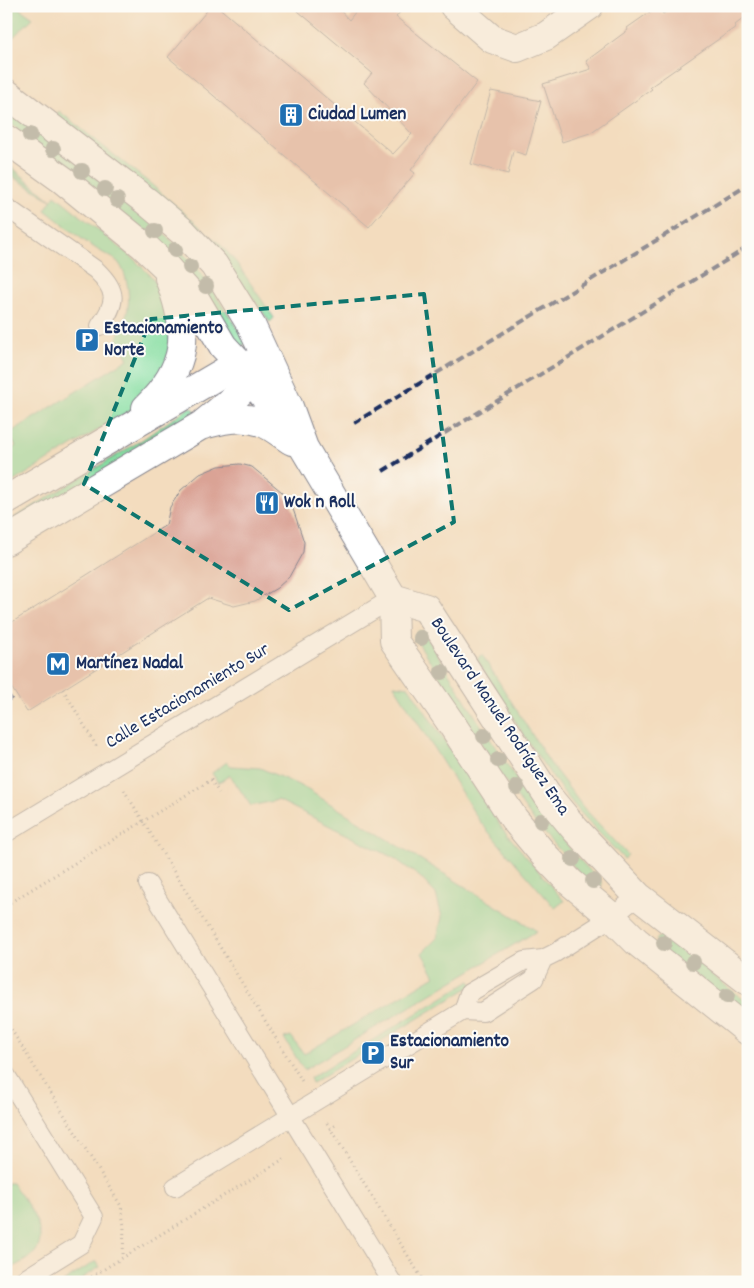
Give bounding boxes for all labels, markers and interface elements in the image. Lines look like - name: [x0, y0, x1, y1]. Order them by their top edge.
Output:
- building icon: Ciudad Lumen: [278, 102, 304, 128]
- place label: Ciudad Lumen: [308, 102, 407, 129]
- place label: Estacionamiento Norte: [104, 316, 223, 365]
- parking icon: Estacionamiento Norte: [74, 327, 100, 353]
- restaurant icon: Wok n Roll: [254, 490, 280, 516]
- place label: Wok n Roll: [284, 490, 356, 517]
- street label: Boulevard Manuel Rodríguez Ema: [422, 612, 576, 822]
- street label: Calle Estacionamiento Sur: [101, 637, 275, 757]
- metro station icon: Martínez Nadal: [45, 651, 71, 677]
- place label: Martínez Nadal: [76, 651, 183, 678]
- place label: Estacionamiento Sur: [390, 1029, 509, 1078]
- parking icon: Estacionamiento Sur: [360, 1040, 386, 1066]

